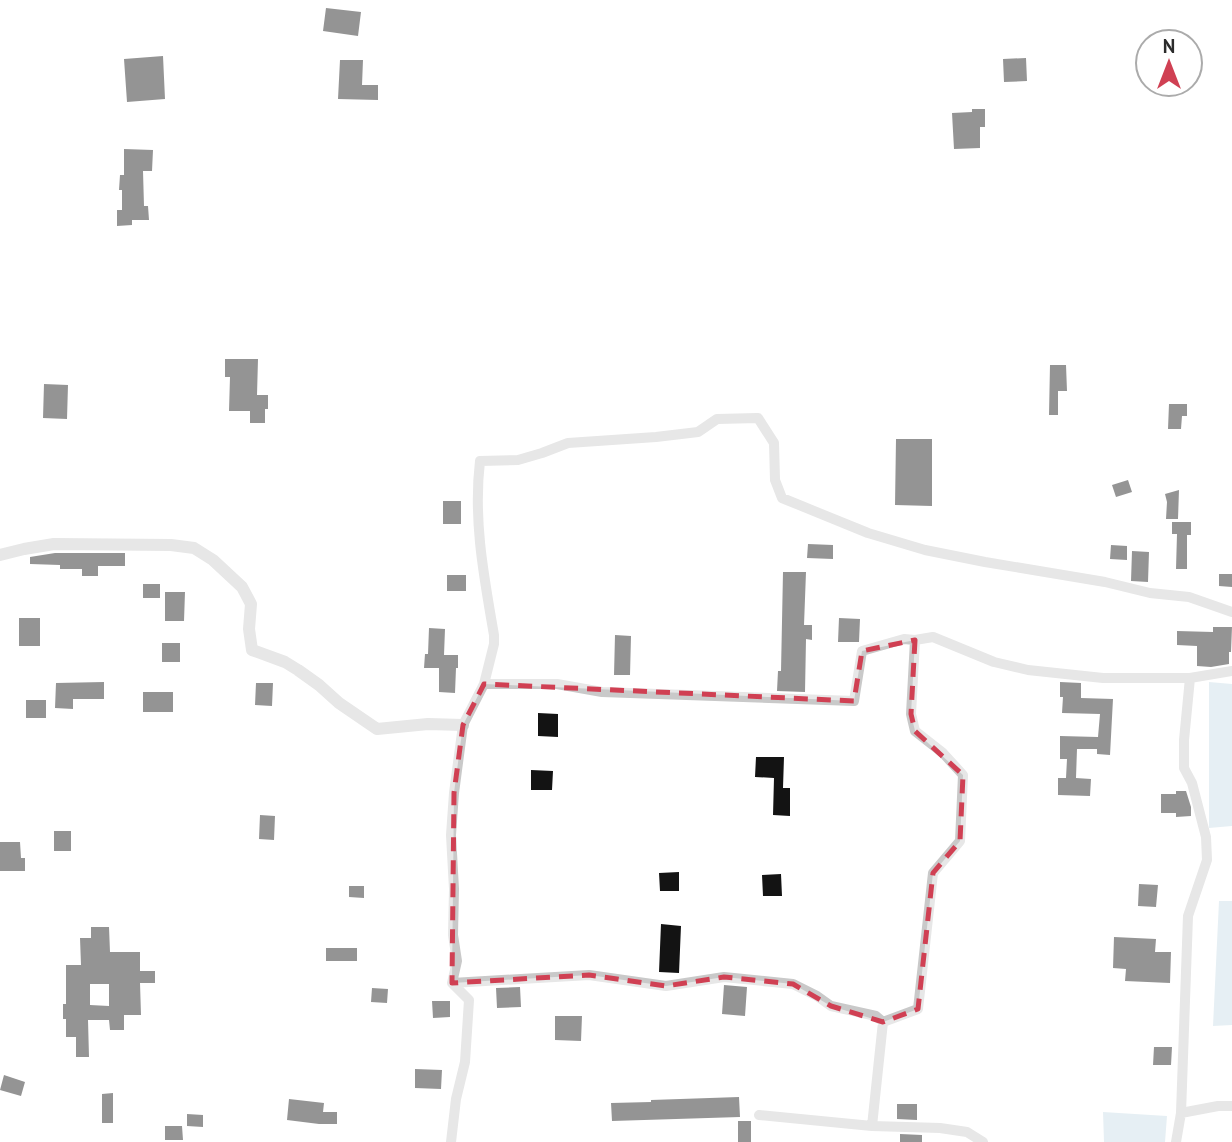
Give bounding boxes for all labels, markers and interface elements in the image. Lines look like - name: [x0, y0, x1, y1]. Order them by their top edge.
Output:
- north arrow: [1134, 28, 1204, 98]
- text: N: [1163, 34, 1175, 58]

